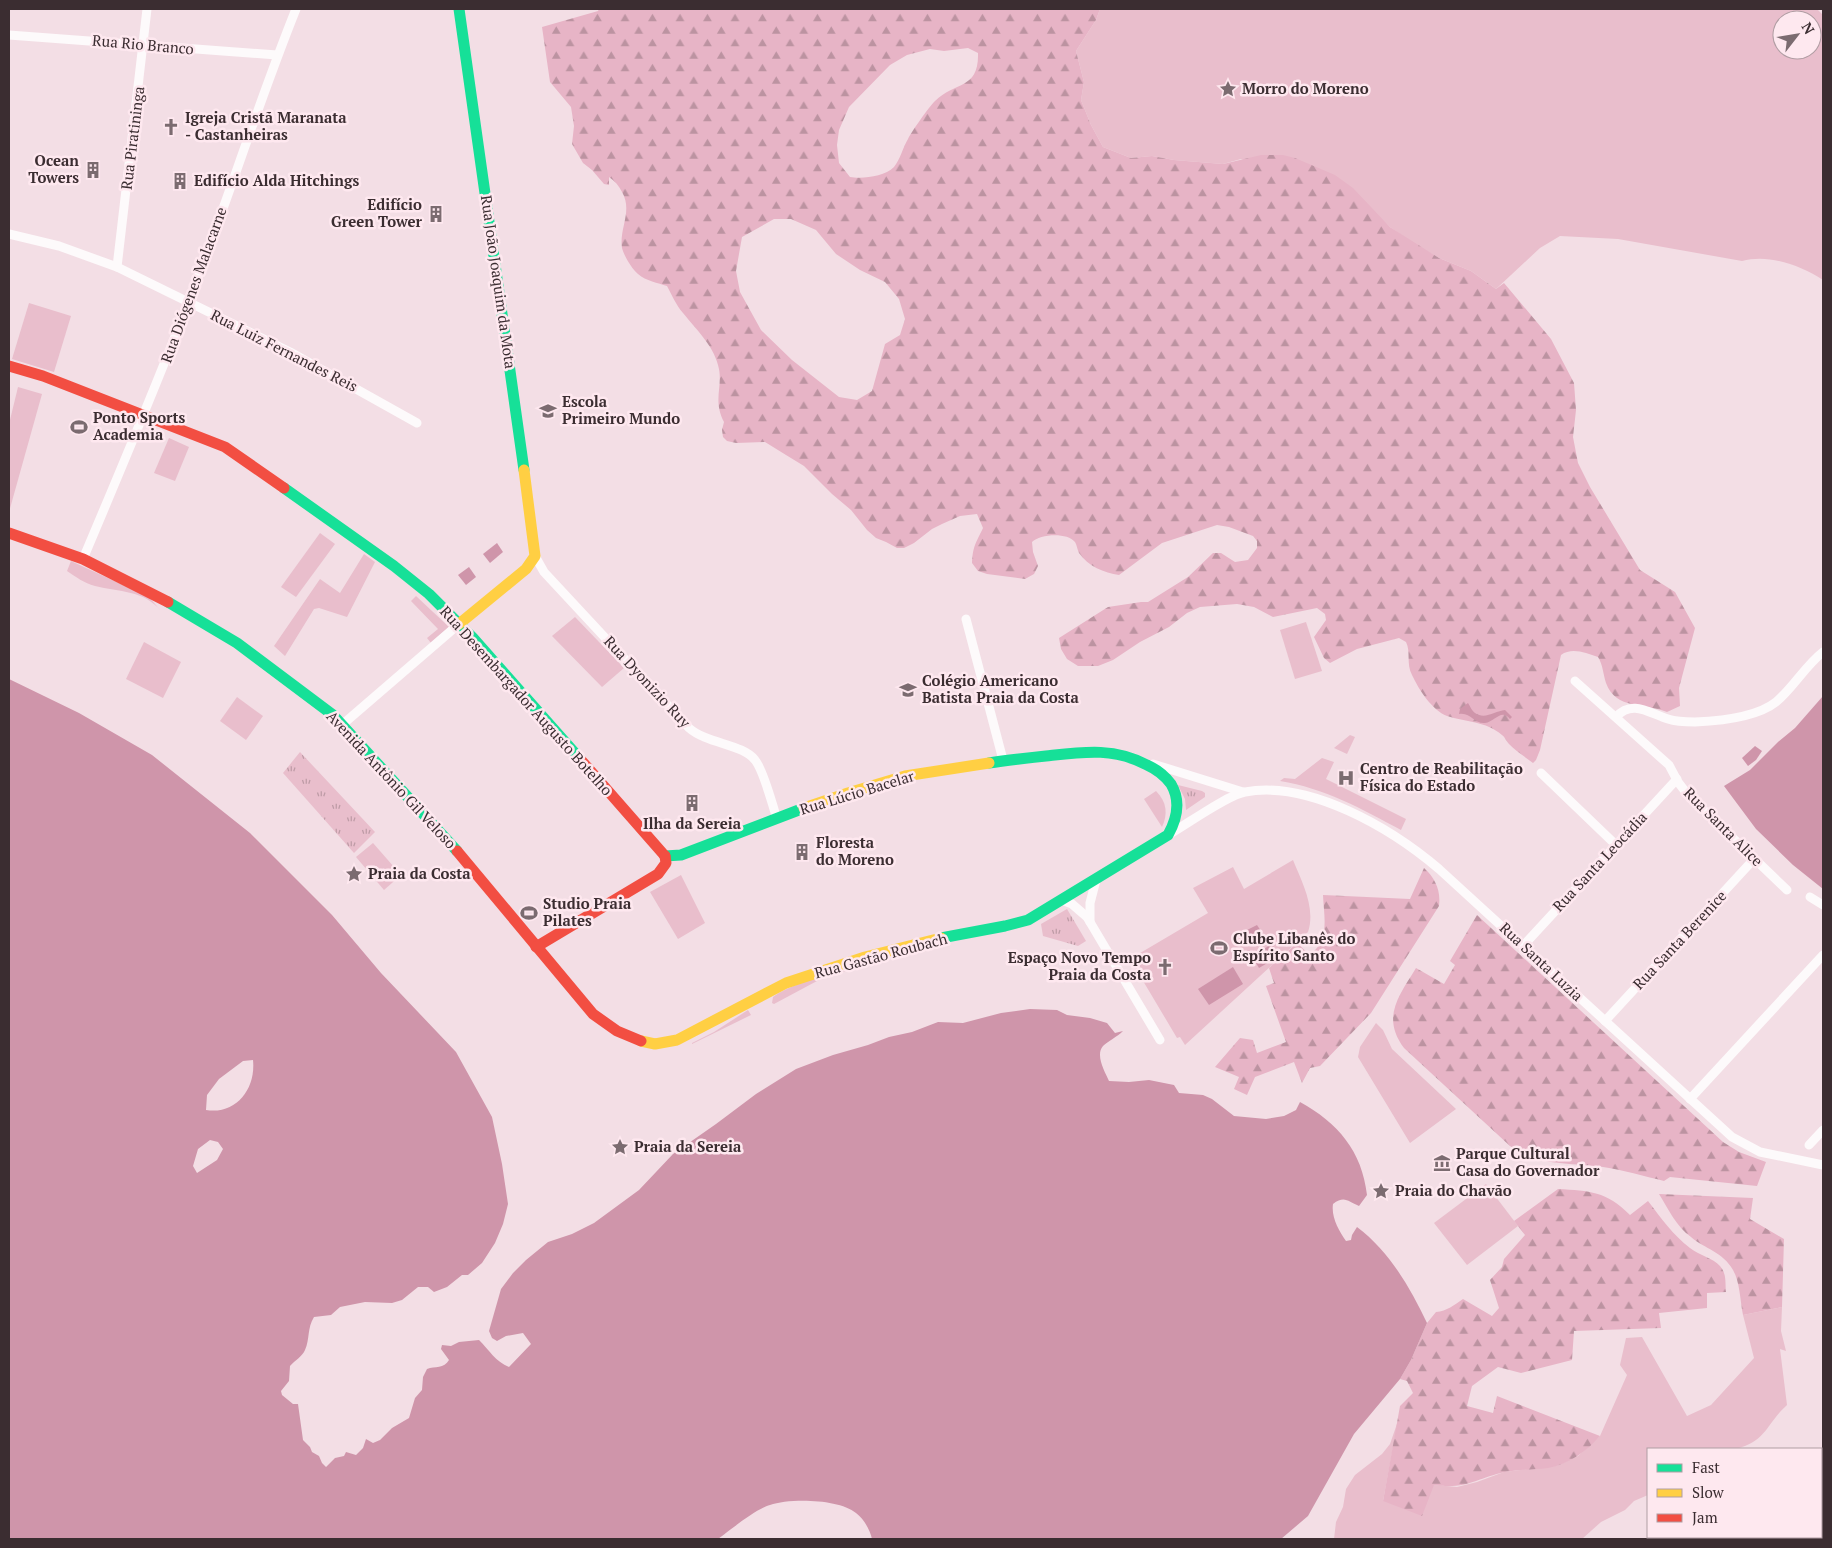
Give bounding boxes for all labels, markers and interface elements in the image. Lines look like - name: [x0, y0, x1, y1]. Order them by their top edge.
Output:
- north arrow: [1772, 10, 1822, 60]
- text: N: [1798, 19, 1820, 38]
- street label: Rua Rio Branco: [91, 30, 195, 58]
- place label: Morro do Moreno: [1242, 78, 1369, 98]
- place icon: Morro do Moreno: [1218, 79, 1238, 99]
- street label: Rua Piratininga: [116, 85, 148, 191]
- place label: Igreja Cristã Maranata - Castanheiras: [185, 107, 347, 144]
- church icon: Igreja Cristã Maranata - Castanheiras: [161, 117, 181, 137]
- place label: Ocean Towers: [28, 150, 79, 187]
- building icon: Ocean Towers: [83, 160, 103, 180]
- place label: Edifício Alda Hitchings: [194, 170, 359, 190]
- building icon: Edifício Alda Hitchings: [170, 171, 190, 191]
- place label: Edifício Green Tower: [331, 194, 423, 231]
- street label: Rua João Joaquim da Mota: [477, 194, 521, 370]
- street label: Rua Diógenes Malacarne: [156, 204, 231, 365]
- building icon: Edifício Green Tower: [426, 204, 446, 224]
- street label: Rua Luiz Fernandes Reis: [208, 304, 361, 396]
- place label: Escola Primeiro Mundo: [562, 391, 680, 428]
- school or university icon: Escola Primeiro Mundo: [538, 401, 558, 421]
- place label: Ponto Sports Academia: [93, 407, 186, 444]
- sports icon: Ponto Sports Academia: [69, 417, 89, 437]
- street label: Rua Desembargador Augusto Botelho: [436, 601, 617, 799]
- street label: Rua Dyonizio Ruy: [600, 631, 696, 732]
- place label: Colégio Americano Batista Praia da Costa: [922, 670, 1079, 707]
- school or university icon: Colégio Americano Batista Praia da Costa: [898, 680, 918, 700]
- street label: Avenida Antônio Gil Veloso: [322, 706, 461, 853]
- place label: Centro de Reabilitação Física do Estado: [1360, 758, 1523, 795]
- street label: Rua Lúcio Bacelar: [797, 765, 917, 819]
- hospital icon: Centro de Reabilitação Física do Estado: [1336, 768, 1356, 788]
- street label: Rua Santa Alice: [1680, 782, 1768, 870]
- building icon: Ilha da Sereia: [682, 793, 702, 813]
- street label: Rua Santa Leocádia: [1548, 807, 1651, 916]
- place label: Ilha da Sereia: [643, 813, 742, 833]
- place label: Floresta do Moreno: [816, 832, 894, 869]
- building icon: Floresta do Moreno: [792, 842, 812, 862]
- place label: Praia da Costa: [368, 863, 471, 883]
- place icon: Praia da Costa: [344, 864, 364, 884]
- street label: Rua Santa Berenice: [1628, 886, 1730, 993]
- place label: Studio Praia Pilates: [543, 893, 632, 930]
- sports icon: Studio Praia Pilates: [519, 903, 539, 923]
- street label: Rua Santa Luzia: [1496, 917, 1588, 1005]
- street label: Rua Gastão Roubach: [812, 928, 949, 982]
- place label: Clube Libanês do Espírito Santo: [1233, 928, 1355, 965]
- sports icon: Clube Libanês do Espírito Santo: [1209, 938, 1229, 958]
- place label: Espaço Novo Tempo Praia da Costa: [1008, 947, 1152, 984]
- church icon: Espaço Novo Tempo Praia da Costa: [1155, 957, 1175, 977]
- place label: Praia da Sereia: [634, 1136, 742, 1156]
- place icon: Praia da Sereia: [610, 1137, 630, 1157]
- place label: Parque Cultural Casa do Governador: [1456, 1143, 1600, 1180]
- museum icon: Parque Cultural Casa do Governador: [1432, 1153, 1452, 1173]
- place label: Praia do Chavão: [1395, 1180, 1512, 1200]
- place icon: Praia do Chavão: [1371, 1181, 1391, 1201]
- legend: [1647, 1448, 1822, 1538]
- text: Fast: [1692, 1457, 1720, 1477]
- text: Slow: [1692, 1482, 1725, 1502]
- text: Jam: [1692, 1507, 1718, 1527]

